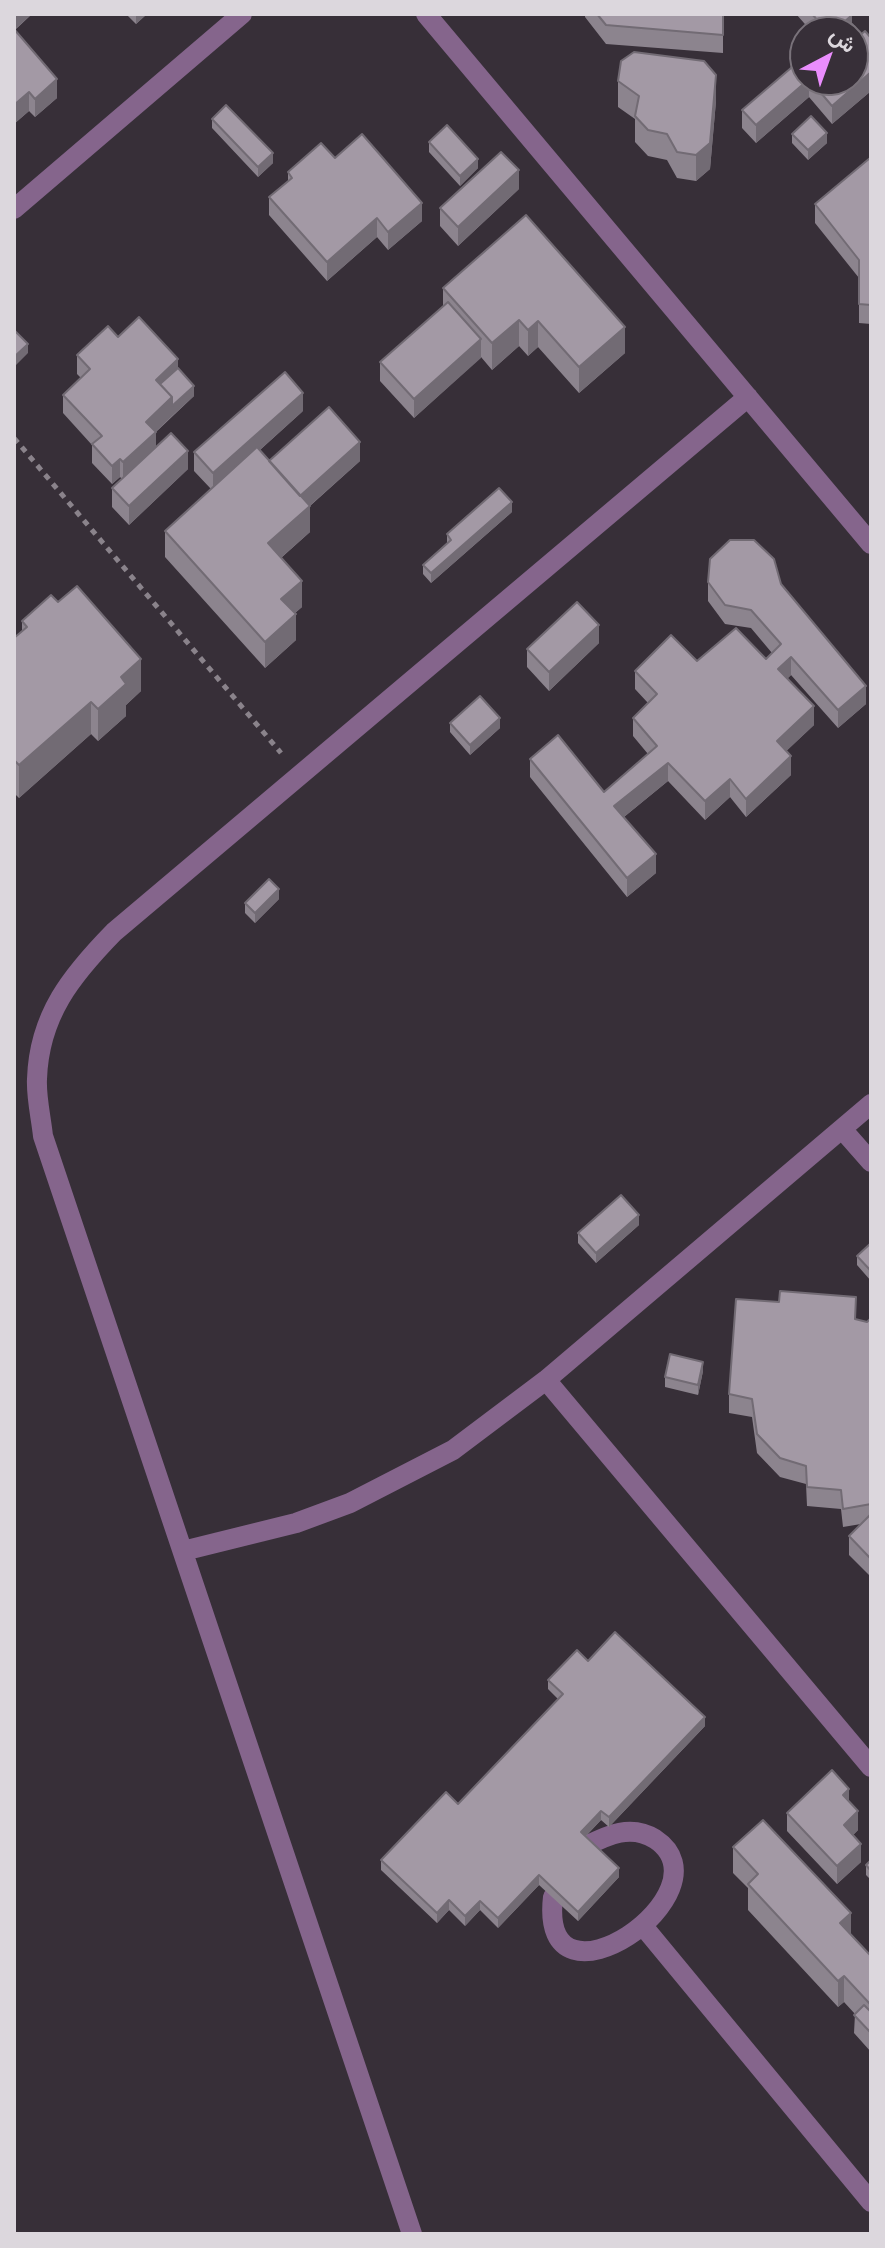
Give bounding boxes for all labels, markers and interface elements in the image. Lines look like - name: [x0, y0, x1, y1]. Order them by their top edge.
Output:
- north arrow: [789, 16, 869, 96]
- text: ش: [822, 18, 865, 61]

